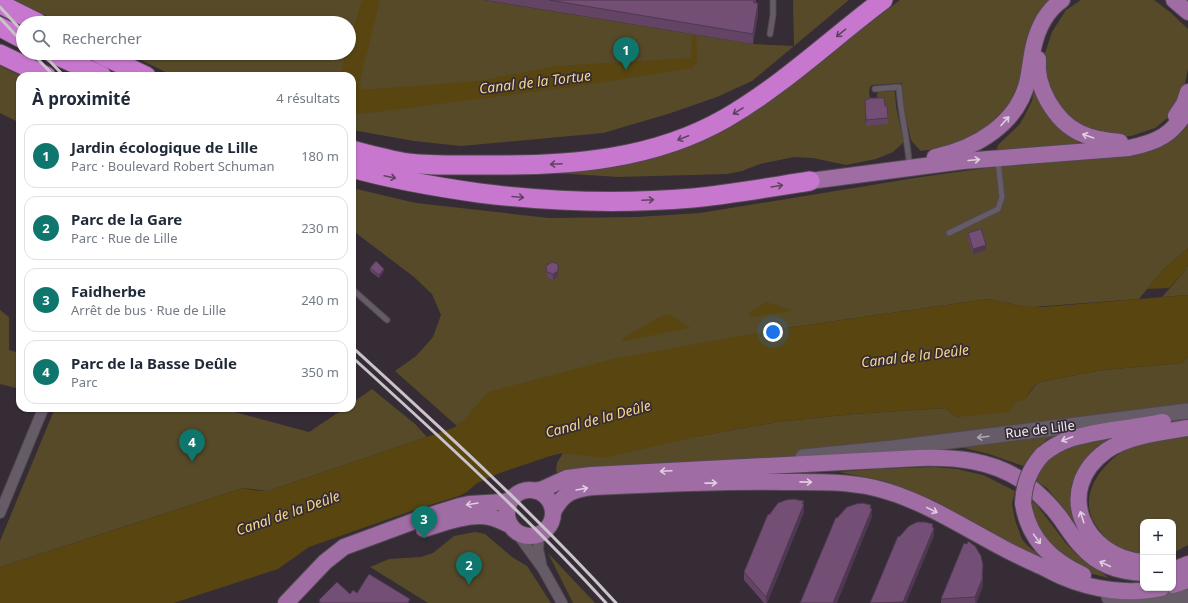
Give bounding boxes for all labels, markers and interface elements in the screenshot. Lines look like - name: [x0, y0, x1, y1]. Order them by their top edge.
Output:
- search box: [16, 16, 356, 60]
- icon: search: [30, 27, 52, 49]
- text: Rechercher: [62, 28, 142, 48]
- one-way arrow: [836, 28, 847, 37]
- pin: 1: [613, 37, 639, 70]
- water label: Canal de la Tortue: [478, 65, 592, 98]
- text: À proximité: [32, 87, 131, 110]
- text: 4 résultats: [276, 89, 340, 107]
- one-way arrow: [733, 107, 744, 115]
- one-way arrow: [1000, 117, 1009, 127]
- one-way arrow: [1082, 131, 1094, 139]
- one-way arrow: [677, 135, 689, 143]
- text: Jardin écologique de Lille: [71, 137, 258, 157]
- text: 1: [42, 147, 50, 165]
- text: 180 m: [301, 147, 339, 165]
- text: Parc · Boulevard Robert Schuman: [71, 157, 275, 175]
- one-way arrow: [967, 157, 980, 164]
- one-way arrow: [550, 160, 563, 167]
- one-way arrow: [383, 174, 396, 182]
- one-way arrow: [770, 182, 783, 190]
- one-way arrow: [511, 193, 524, 201]
- one-way arrow: [641, 197, 654, 204]
- text: Parc de la Gare: [71, 209, 182, 229]
- text: 2: [42, 219, 50, 237]
- text: 230 m: [301, 219, 339, 237]
- text: Parc · Rue de Lille: [71, 229, 178, 247]
- text: Faidherbe: [71, 281, 146, 301]
- text: 3: [42, 291, 50, 309]
- text: 240 m: [301, 291, 339, 309]
- text: Arrêt de bus · Rue de Lille: [71, 301, 226, 319]
- your location: [763, 322, 783, 342]
- water label: Canal de la Deûle: [860, 339, 970, 372]
- text: Parc de la Basse Deûle: [71, 353, 237, 373]
- text: 4: [42, 363, 50, 381]
- text: 350 m: [301, 363, 339, 381]
- text: Parc: [71, 373, 98, 391]
- water label: Canal de la Deûle: [543, 395, 653, 442]
- street label: Rue de Lille: [1004, 416, 1076, 442]
- pin: 4: [179, 429, 205, 462]
- one-way arrow: [977, 433, 990, 441]
- one-way arrow: [1061, 436, 1073, 444]
- one-way arrow: [660, 467, 673, 474]
- one-way arrow: [799, 478, 812, 486]
- one-way arrow: [704, 479, 717, 487]
- one-way arrow: [575, 484, 588, 492]
- water label: Canal de la Deûle: [233, 486, 342, 539]
- one-way arrow: [466, 500, 479, 508]
- pin: 3: [411, 506, 437, 539]
- one-way arrow: [926, 507, 938, 514]
- one-way arrow: [1078, 511, 1085, 524]
- map controls: [1140, 519, 1176, 591]
- button: +: [1140, 519, 1176, 555]
- one-way arrow: [1033, 534, 1041, 545]
- pin: 2: [456, 552, 482, 585]
- button: −: [1140, 555, 1176, 591]
- one-way arrow: [1100, 560, 1112, 567]

